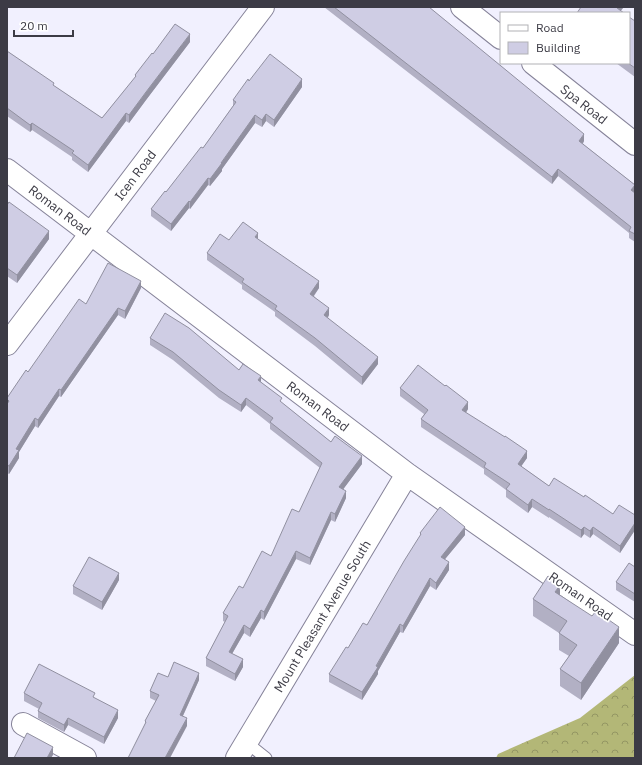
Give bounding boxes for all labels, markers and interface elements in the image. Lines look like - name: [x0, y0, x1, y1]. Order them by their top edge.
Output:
- scale bar: [14, 12, 73, 38]
- legend: [500, 12, 630, 64]
- text: 20 m: [20, 18, 48, 33]
- text: Road: [536, 20, 564, 35]
- text: Building: [536, 40, 581, 55]
- street label: Spa Road: [557, 81, 611, 128]
- street label: Icen Road: [111, 147, 160, 204]
- street label: Roman Road: [25, 181, 94, 239]
- street label: Roman Road: [283, 377, 352, 435]
- street label: Mount Pleasant Avenue South: [270, 537, 375, 695]
- street label: Roman Road: [546, 568, 616, 625]

